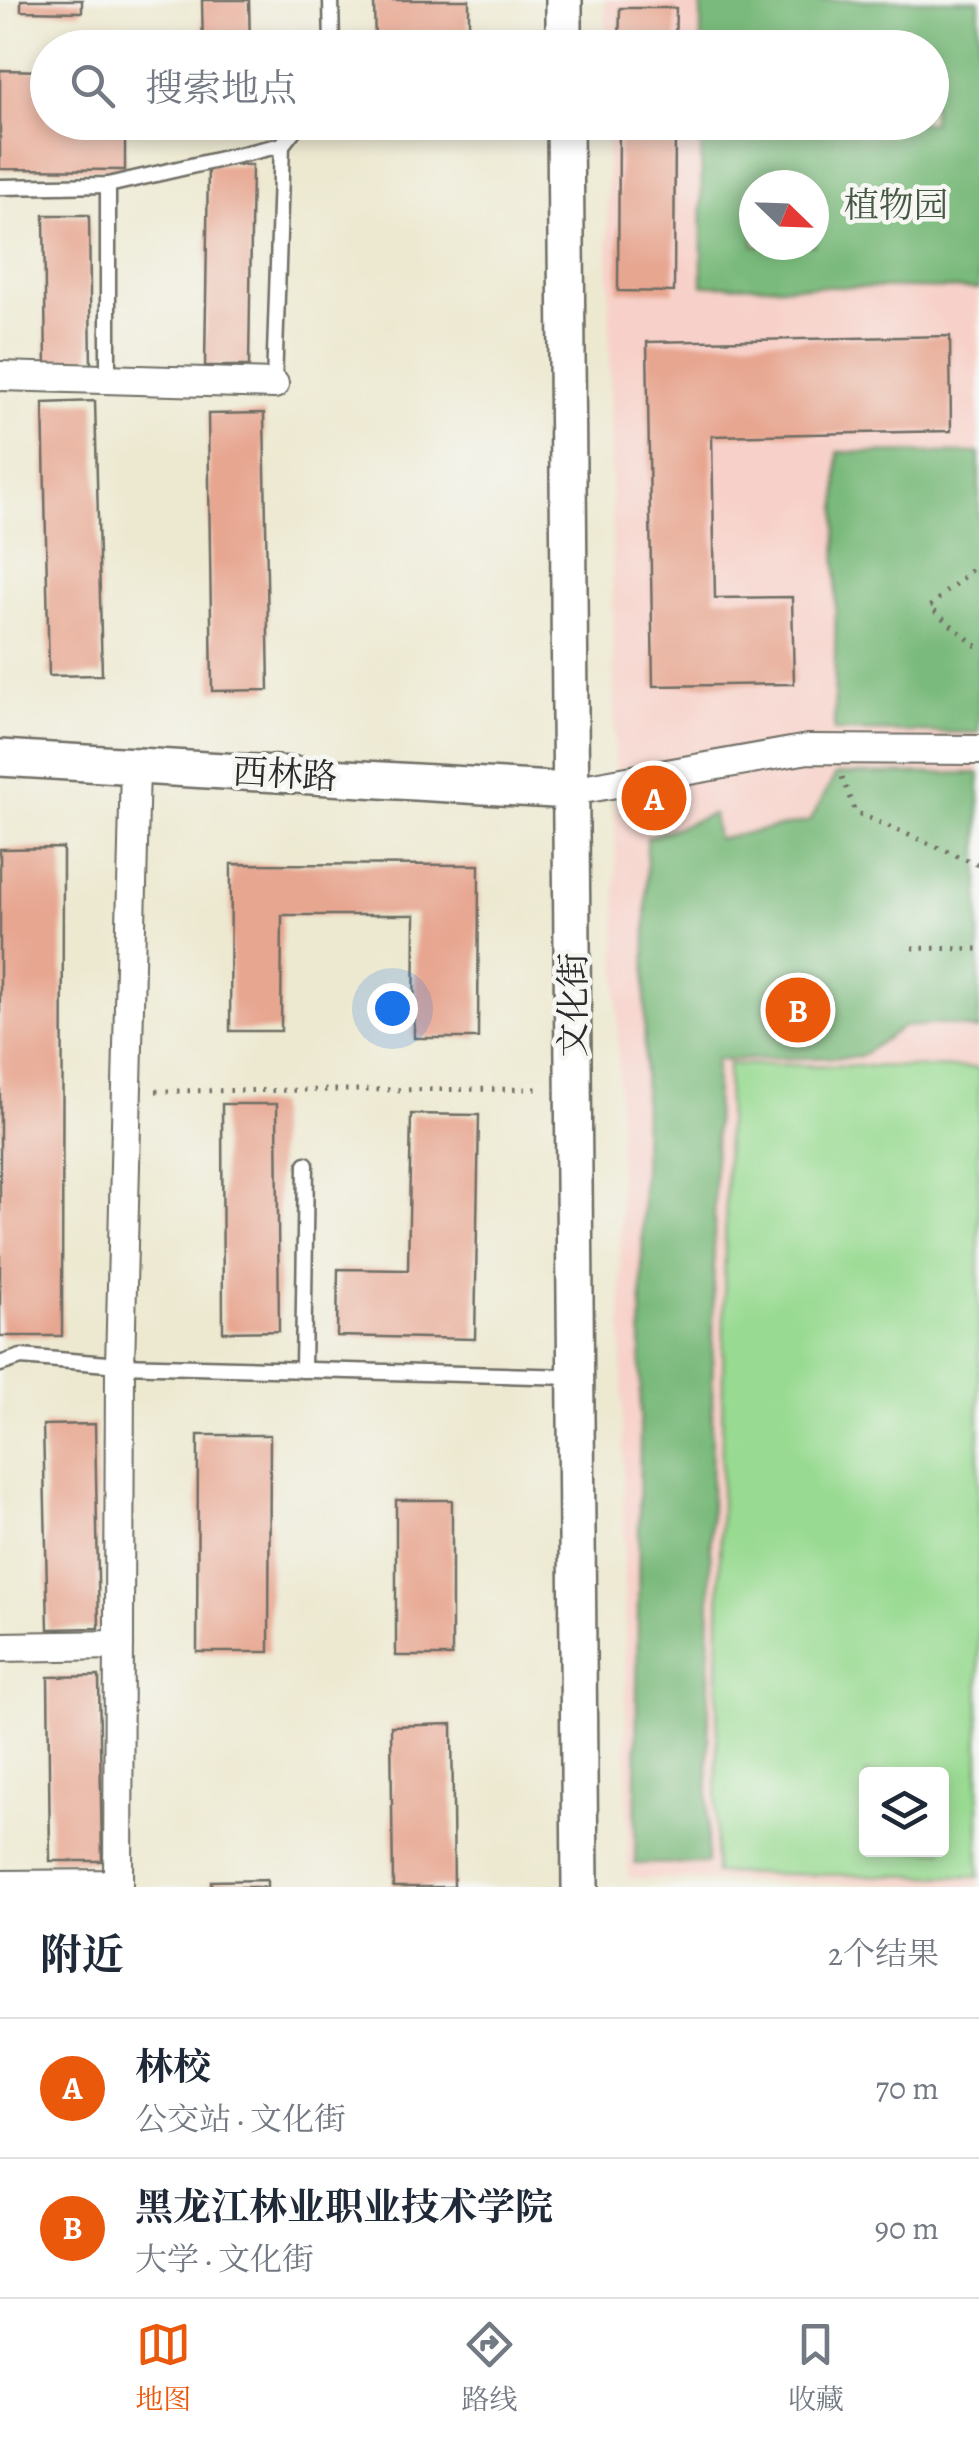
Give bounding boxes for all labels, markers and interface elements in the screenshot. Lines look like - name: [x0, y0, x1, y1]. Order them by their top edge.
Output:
- search box: [30, 30, 949, 140]
- icon: search: [65, 58, 120, 113]
- text: 搜索地点: [145, 62, 297, 114]
- north arrow: [739, 170, 829, 260]
- park label: 植物园: [843, 181, 949, 229]
- street label: 西林路: [231, 747, 339, 801]
- pin: A: [622, 760, 686, 836]
- street label: 文化街: [549, 952, 597, 1058]
- pin: B: [766, 972, 830, 1048]
- your location: [367, 983, 418, 1034]
- map controls: [859, 1767, 949, 1857]
- button: layers: [859, 1767, 949, 1857]
- text: 附近: [40, 1926, 124, 1983]
- text: 2个结果: [828, 1932, 939, 1976]
- text: 林校: [135, 2041, 211, 2093]
- text: A: [62, 2066, 83, 2110]
- text: 70 m: [876, 2066, 939, 2110]
- text: 公交站 · 文化街: [135, 2097, 346, 2141]
- text: 黑龙江林业职业技术学院: [135, 2181, 553, 2233]
- text: B: [62, 2206, 83, 2250]
- text: 90 m: [874, 2206, 939, 2250]
- text: 大学 · 文化街: [135, 2237, 314, 2281]
- tab: 地图: [135, 2317, 191, 2419]
- tab: 路线: [461, 2317, 518, 2419]
- tab: 收藏: [788, 2317, 844, 2419]

